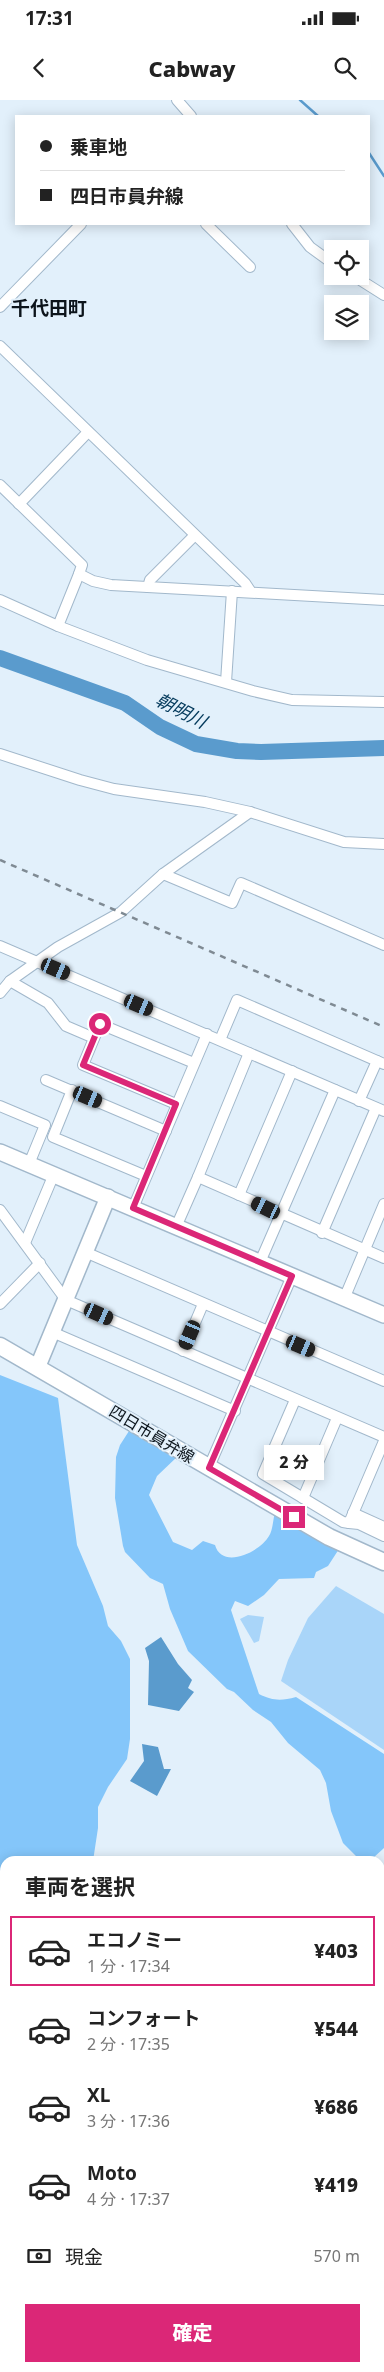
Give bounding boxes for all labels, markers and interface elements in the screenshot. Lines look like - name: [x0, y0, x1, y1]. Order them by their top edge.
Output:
- text: 17:31: [25, 5, 74, 31]
- text: Cabway: [149, 53, 235, 83]
- icon: back: [25, 54, 53, 82]
- icon: search: [331, 54, 359, 82]
- text: 乗車地: [70, 134, 127, 160]
- text: 四日市員弁線: [70, 183, 184, 209]
- map controls: [324, 240, 369, 340]
- button: locate: [324, 240, 369, 285]
- district label: 千代田町: [11, 295, 87, 321]
- button: layers: [324, 295, 369, 340]
- water label: 朝明川: [152, 687, 213, 734]
- car: [39, 956, 72, 982]
- car: [122, 992, 155, 1018]
- route start: [89, 1013, 111, 1035]
- car: [71, 1084, 104, 1110]
- car: [249, 1195, 282, 1221]
- car: [82, 1301, 115, 1327]
- car: [177, 1318, 202, 1352]
- car: [284, 1333, 317, 1359]
- street label: 四日市員弁線: [105, 1400, 199, 1468]
- callout: 2 分: [264, 1444, 324, 1480]
- text: 2 分: [279, 1451, 309, 1473]
- route end: [283, 1506, 305, 1528]
- text: 車両を選択: [25, 1871, 135, 1901]
- text: エコノミー: [87, 1927, 182, 1953]
- icon: car: [27, 1929, 72, 1974]
- text: ¥403: [314, 1938, 358, 1964]
- text: 1 分 · 17:34: [87, 1955, 170, 1977]
- text: コンフォート: [87, 2005, 200, 2031]
- icon: car: [27, 2007, 72, 2052]
- text: ¥544: [314, 2016, 358, 2042]
- text: 2 分 · 17:35: [87, 2033, 170, 2055]
- text: XL: [87, 2082, 110, 2108]
- icon: car: [27, 2085, 72, 2130]
- text: ¥686: [314, 2094, 358, 2120]
- text: 3 分 · 17:36: [87, 2110, 170, 2132]
- text: Moto: [87, 2160, 137, 2186]
- icon: car: [27, 2163, 72, 2208]
- text: ¥419: [314, 2172, 358, 2198]
- text: 4 分 · 17:37: [87, 2188, 170, 2210]
- icon: cash: [25, 2242, 53, 2270]
- text: 現金: [65, 2244, 103, 2270]
- text: 570 m: [313, 2245, 360, 2267]
- button: 確定: [25, 2304, 360, 2362]

